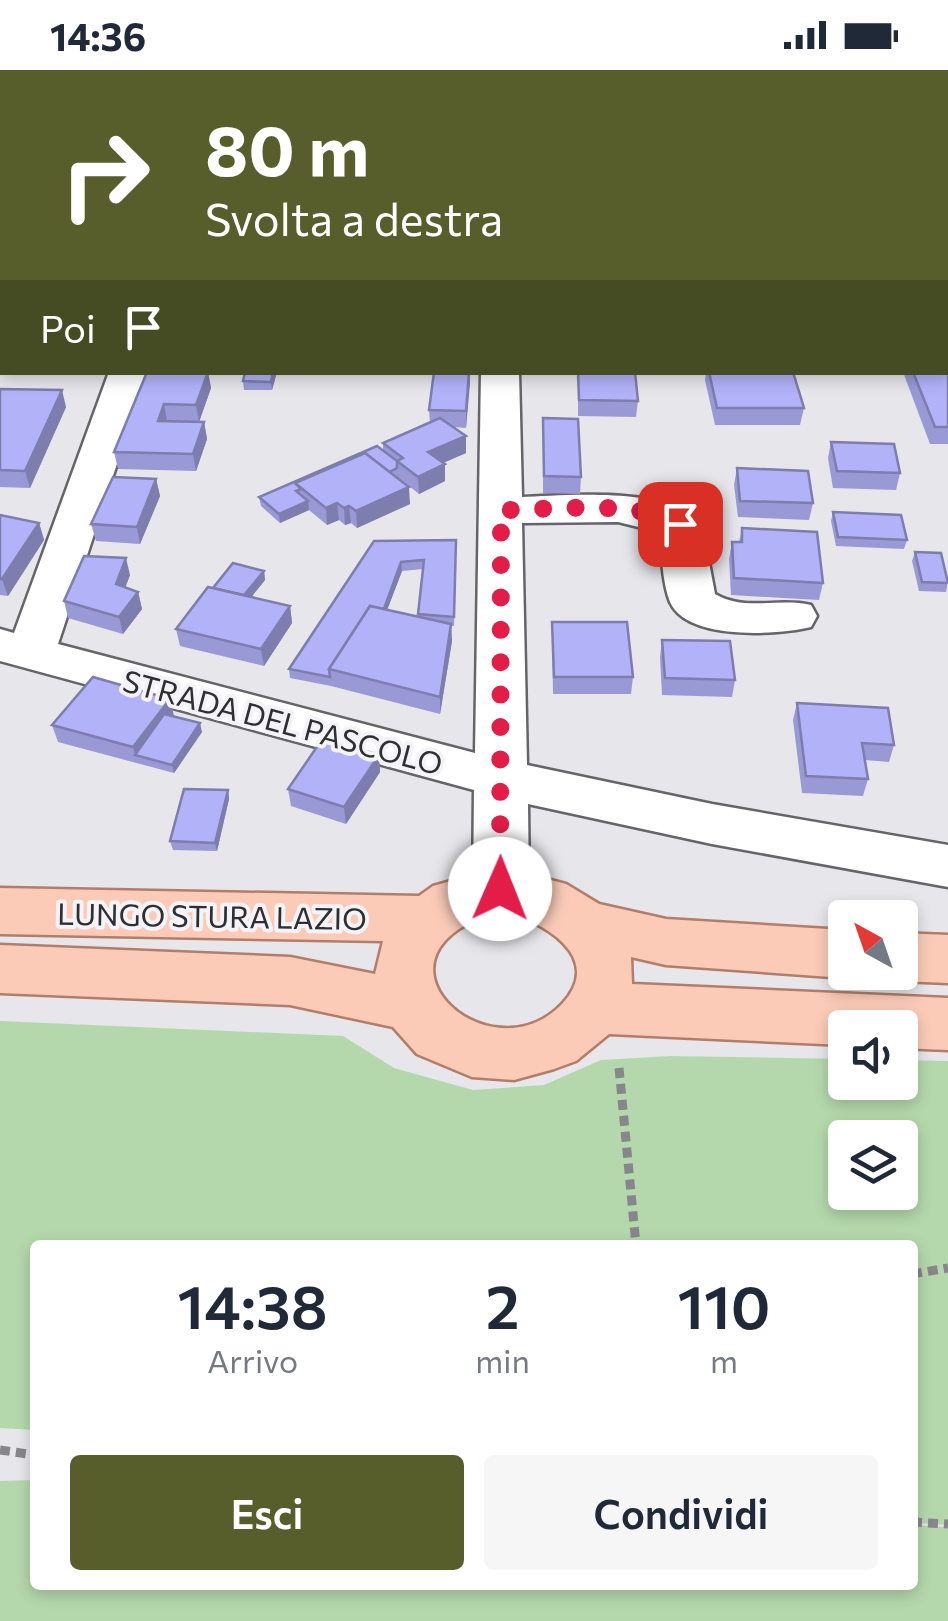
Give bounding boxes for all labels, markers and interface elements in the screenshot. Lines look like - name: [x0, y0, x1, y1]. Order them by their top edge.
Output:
- text: 14:36: [50, 12, 146, 59]
- text: 80 m: [205, 105, 369, 190]
- icon: right: [40, 110, 170, 240]
- text: Svolta a destra: [205, 190, 503, 245]
- icon: arrive: [116, 300, 171, 355]
- text: Poi: [40, 304, 96, 351]
- pin: [638, 482, 723, 567]
- icon: arrive: [653, 497, 708, 552]
- street label: STRADA DEL PASCOLO: [119, 660, 447, 782]
- position arrow: [448, 837, 552, 941]
- street label: LUNGO STURA LAZIO: [57, 894, 367, 936]
- north arrow: [828, 900, 918, 990]
- map controls: [828, 900, 918, 1210]
- button: sound: [828, 1010, 918, 1100]
- button: layers: [828, 1120, 918, 1210]
- text: 14:38: [178, 1268, 328, 1341]
- text: 2: [486, 1268, 519, 1341]
- text: 110: [677, 1268, 770, 1341]
- text: Arrivo: [207, 1340, 298, 1380]
- text: min: [475, 1340, 530, 1380]
- text: m: [710, 1340, 738, 1380]
- button: Esci: [70, 1455, 464, 1570]
- button: Condividi: [484, 1455, 878, 1570]

